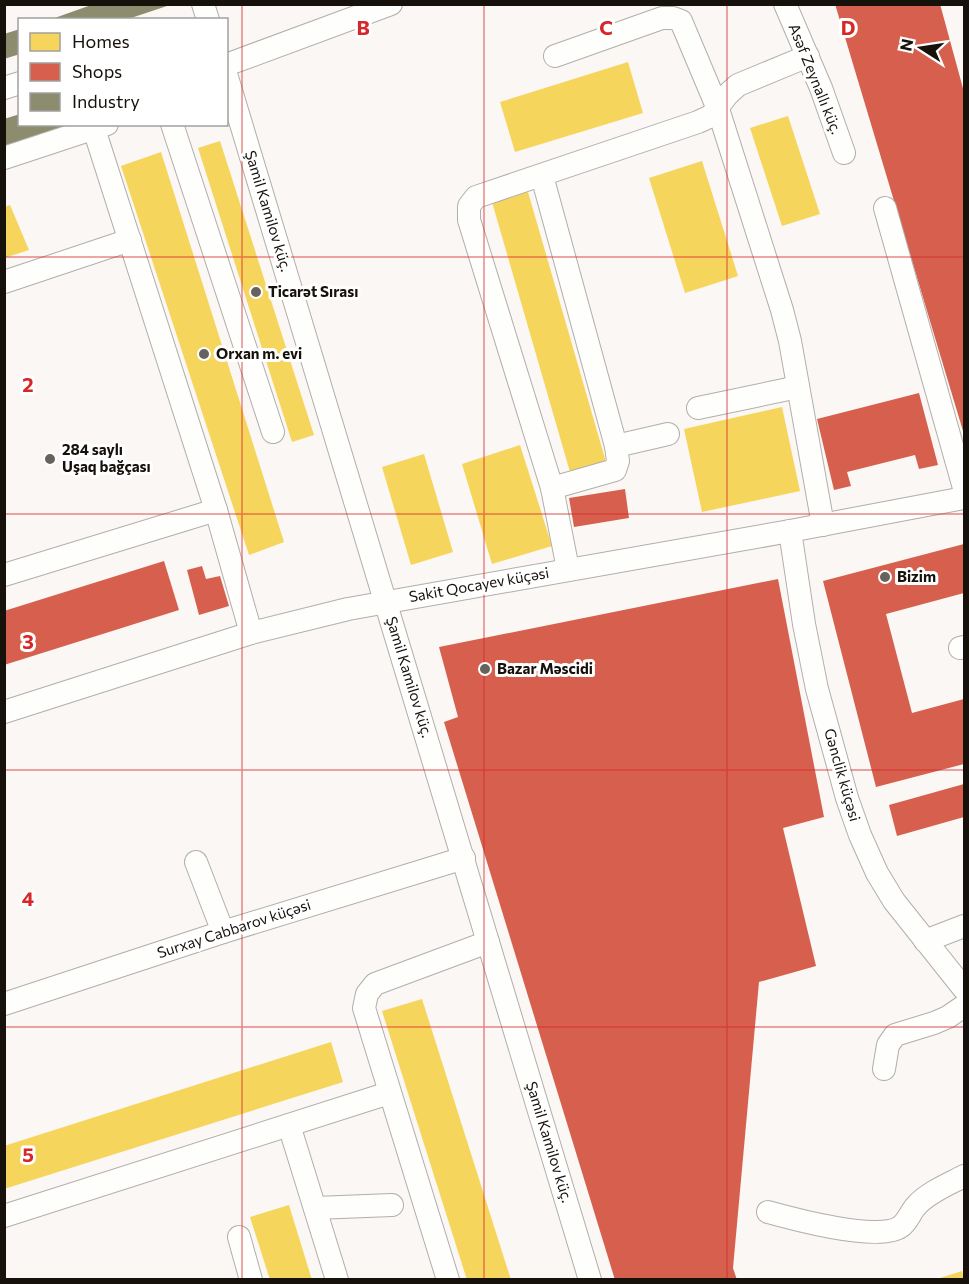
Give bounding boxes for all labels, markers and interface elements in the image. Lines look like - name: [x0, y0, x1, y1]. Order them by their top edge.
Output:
- text: B: [356, 15, 370, 39]
- text: C: [599, 15, 613, 39]
- text: D: [841, 15, 855, 39]
- legend: [18, 18, 228, 126]
- north arrow: [891, 18, 951, 78]
- street label: Asəf Zeynallı küç.: [786, 21, 846, 137]
- text: Homes: [72, 30, 130, 52]
- text: N: [895, 37, 916, 53]
- text: Shops: [72, 60, 122, 82]
- text: Industry: [72, 90, 140, 112]
- street label: Şamil Kamilov küç.: [242, 148, 296, 273]
- place label: Ticarət Sırası: [268, 282, 358, 300]
- marker: Ticarət Sırası: [249, 285, 263, 299]
- place label: Orxan m. evi: [216, 344, 302, 362]
- marker: Orxan m. evi: [197, 347, 211, 361]
- text: 2: [22, 372, 34, 396]
- place label: 284 saylı Uşaq bağçası: [62, 440, 151, 475]
- marker: 284 saylı Uşaq bağçası: [43, 452, 57, 466]
- street label: Sakit Qocayev küçəsi: [407, 563, 550, 605]
- place label: Bizim: [897, 567, 936, 585]
- marker: Bizim: [878, 570, 892, 584]
- street label: Şamil Kamilov küç.: [383, 614, 437, 739]
- text: 3: [22, 629, 34, 653]
- place label: Bazar Məscidi: [497, 659, 593, 677]
- marker: Bazar Məscidi: [478, 662, 492, 676]
- street label: Gənclik küçəsi: [821, 726, 865, 823]
- text: 4: [22, 886, 34, 910]
- street label: Surxay Cabbarov küçəsi: [155, 895, 313, 961]
- street label: Şamil Kamilov küç.: [523, 1079, 577, 1204]
- text: 5: [22, 1142, 34, 1166]

